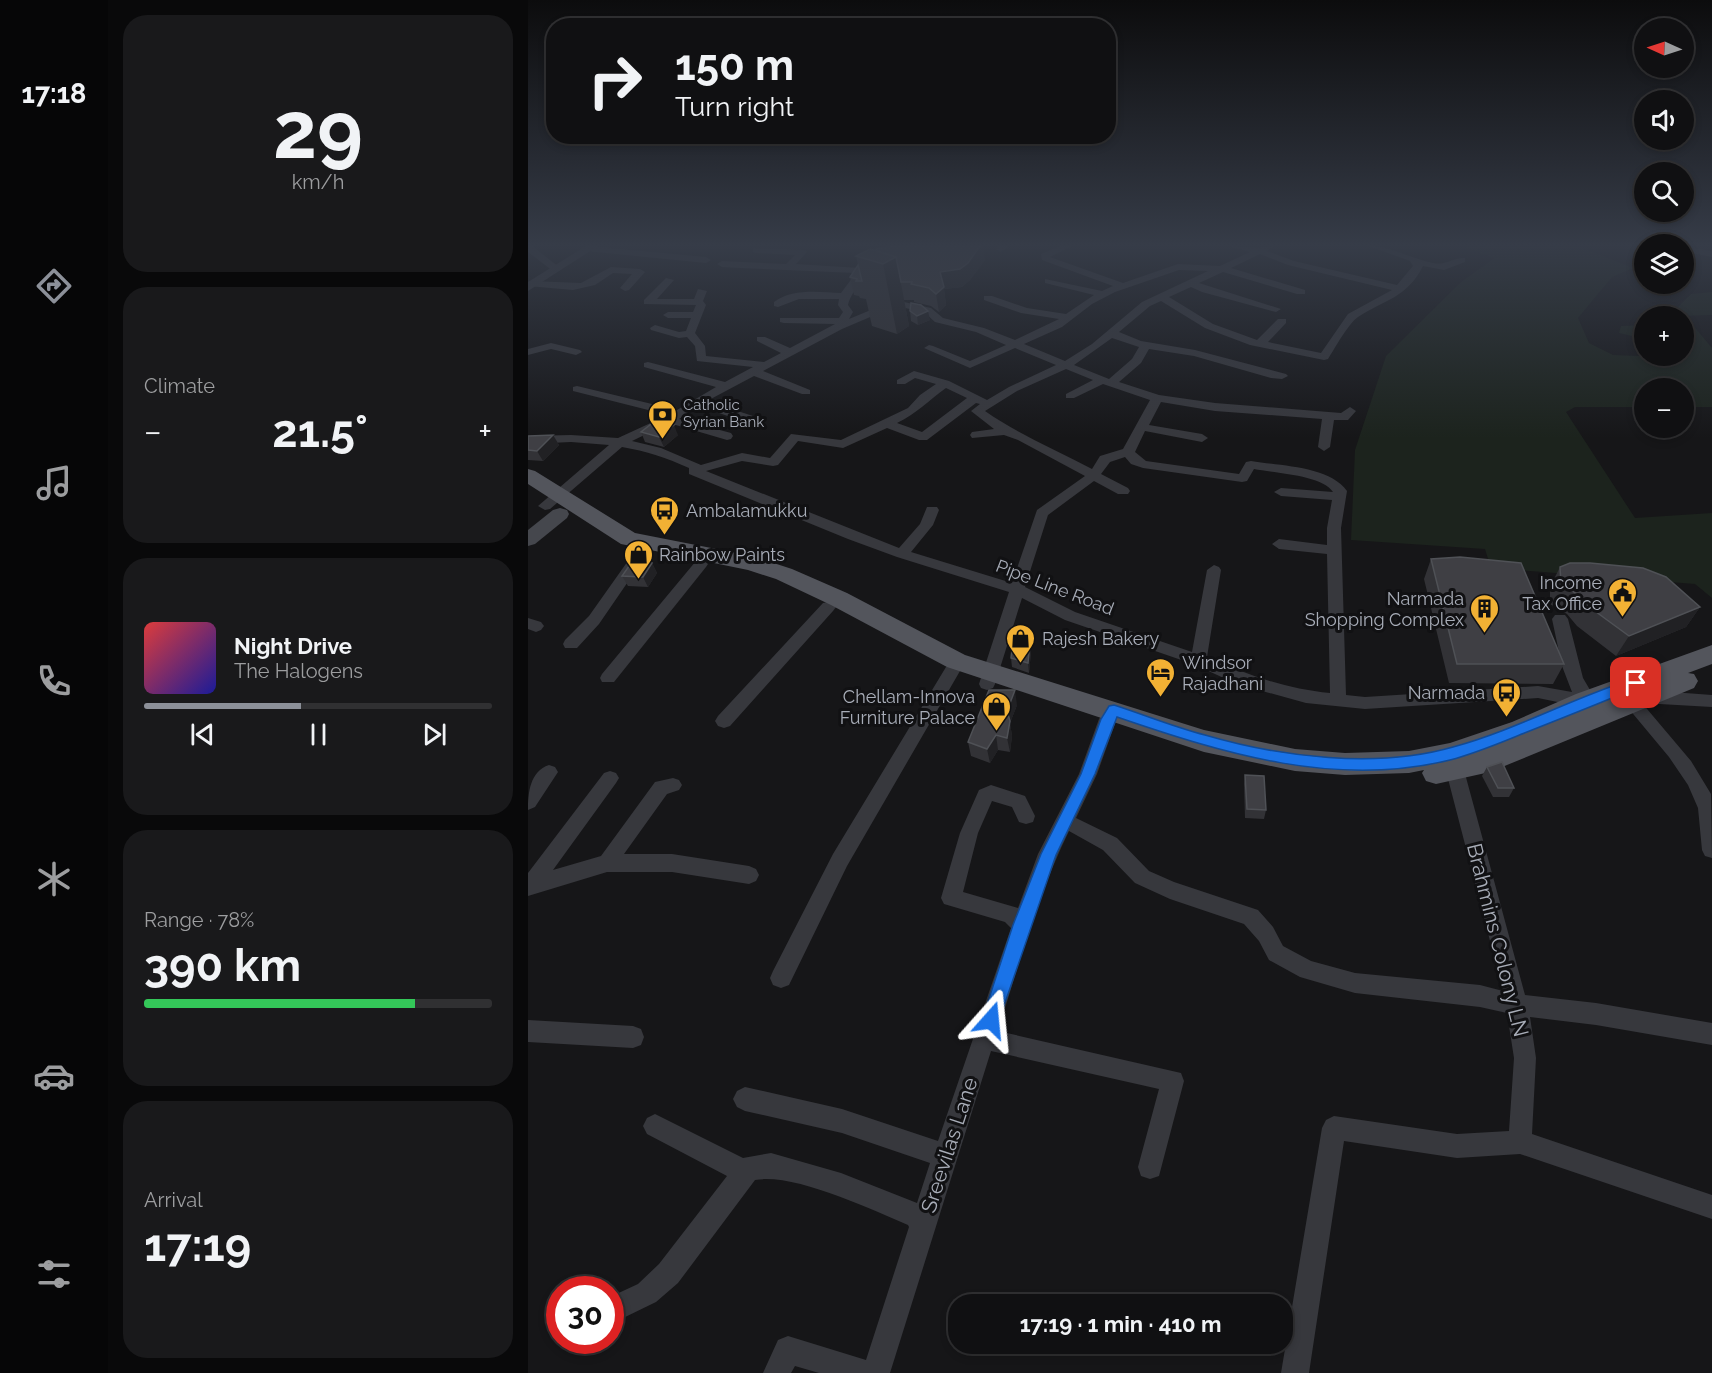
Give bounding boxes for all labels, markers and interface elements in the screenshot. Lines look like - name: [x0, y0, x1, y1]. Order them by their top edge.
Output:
- north arrow: [1634, 18, 1694, 78]
- map controls: [1634, 18, 1694, 438]
- text: 150 m: [675, 41, 794, 90]
- icon: right: [576, 42, 654, 120]
- text: 17:18: [22, 78, 86, 109]
- text: 29: [273, 85, 363, 176]
- button: sound: [1634, 90, 1694, 150]
- text: Turn right: [675, 91, 794, 122]
- button: search: [1634, 162, 1694, 222]
- text: km/h: [292, 170, 344, 194]
- button: layers: [1634, 234, 1694, 294]
- icon: directions: [33, 265, 75, 307]
- button: +: [1634, 306, 1694, 366]
- text: Climate: [144, 374, 215, 398]
- button: −: [1634, 378, 1694, 438]
- place label: Catholic Syrian Bank: [683, 396, 764, 431]
- bank icon: Catholic Syrian Bank: [646, 398, 678, 440]
- text: 21.5°: [272, 405, 368, 458]
- text: −: [144, 412, 162, 451]
- text: +: [478, 412, 492, 451]
- icon: music: [33, 462, 75, 504]
- bus stop icon: Ambalamukku: [649, 494, 681, 536]
- place label: Ambalamukku: [686, 500, 807, 521]
- shop icon: Rainbow Paints: [622, 538, 654, 580]
- place label: Rainbow Paints: [659, 544, 785, 565]
- street label: Pipe Line Road: [993, 555, 1117, 619]
- place label: Income Tax Office: [1522, 572, 1602, 614]
- public building icon: Income Tax Office: [1607, 576, 1639, 618]
- place label: Narmada Shopping Complex: [1305, 588, 1464, 630]
- building icon: Narmada Shopping Complex: [1469, 592, 1501, 634]
- shop icon: Rajesh Bakery: [1005, 622, 1037, 664]
- place label: Rajesh Bakery: [1042, 628, 1160, 649]
- text: Night Drive: [234, 633, 352, 659]
- place label: Windsor Rajadhani: [1182, 652, 1263, 694]
- hotel icon: Windsor Rajadhani: [1145, 656, 1177, 698]
- pin: [1610, 657, 1661, 708]
- text: The Halogens: [234, 659, 363, 683]
- icon: phone: [33, 660, 75, 702]
- icon: arrive: [1619, 666, 1652, 699]
- bus stop icon: Narmada: [1490, 676, 1522, 718]
- place label: Narmada: [1408, 682, 1485, 703]
- place label: Chellam-Innova Furniture Palace: [840, 686, 975, 728]
- shop icon: Chellam-Innova Furniture Palace: [980, 690, 1012, 732]
- icon: previous: [186, 718, 219, 751]
- icon: pause: [302, 718, 335, 751]
- icon: next: [418, 718, 451, 751]
- street label: Brahmins Colony LN: [1462, 841, 1534, 1039]
- icon: climate: [33, 858, 75, 900]
- text: Range · 78%: [144, 908, 254, 932]
- text: 390 km: [144, 939, 301, 992]
- position arrow: [959, 988, 1023, 1052]
- icon: car: [33, 1055, 75, 1097]
- street label: Sreevilas Lane: [915, 1074, 983, 1216]
- text: Arrival: [144, 1188, 203, 1212]
- text: 17:19: [144, 1219, 251, 1272]
- icon: filters: [33, 1253, 75, 1295]
- speed limit sign: 30: [546, 1276, 624, 1354]
- text: 17:19 · 1 min · 410 m: [1020, 1311, 1221, 1337]

